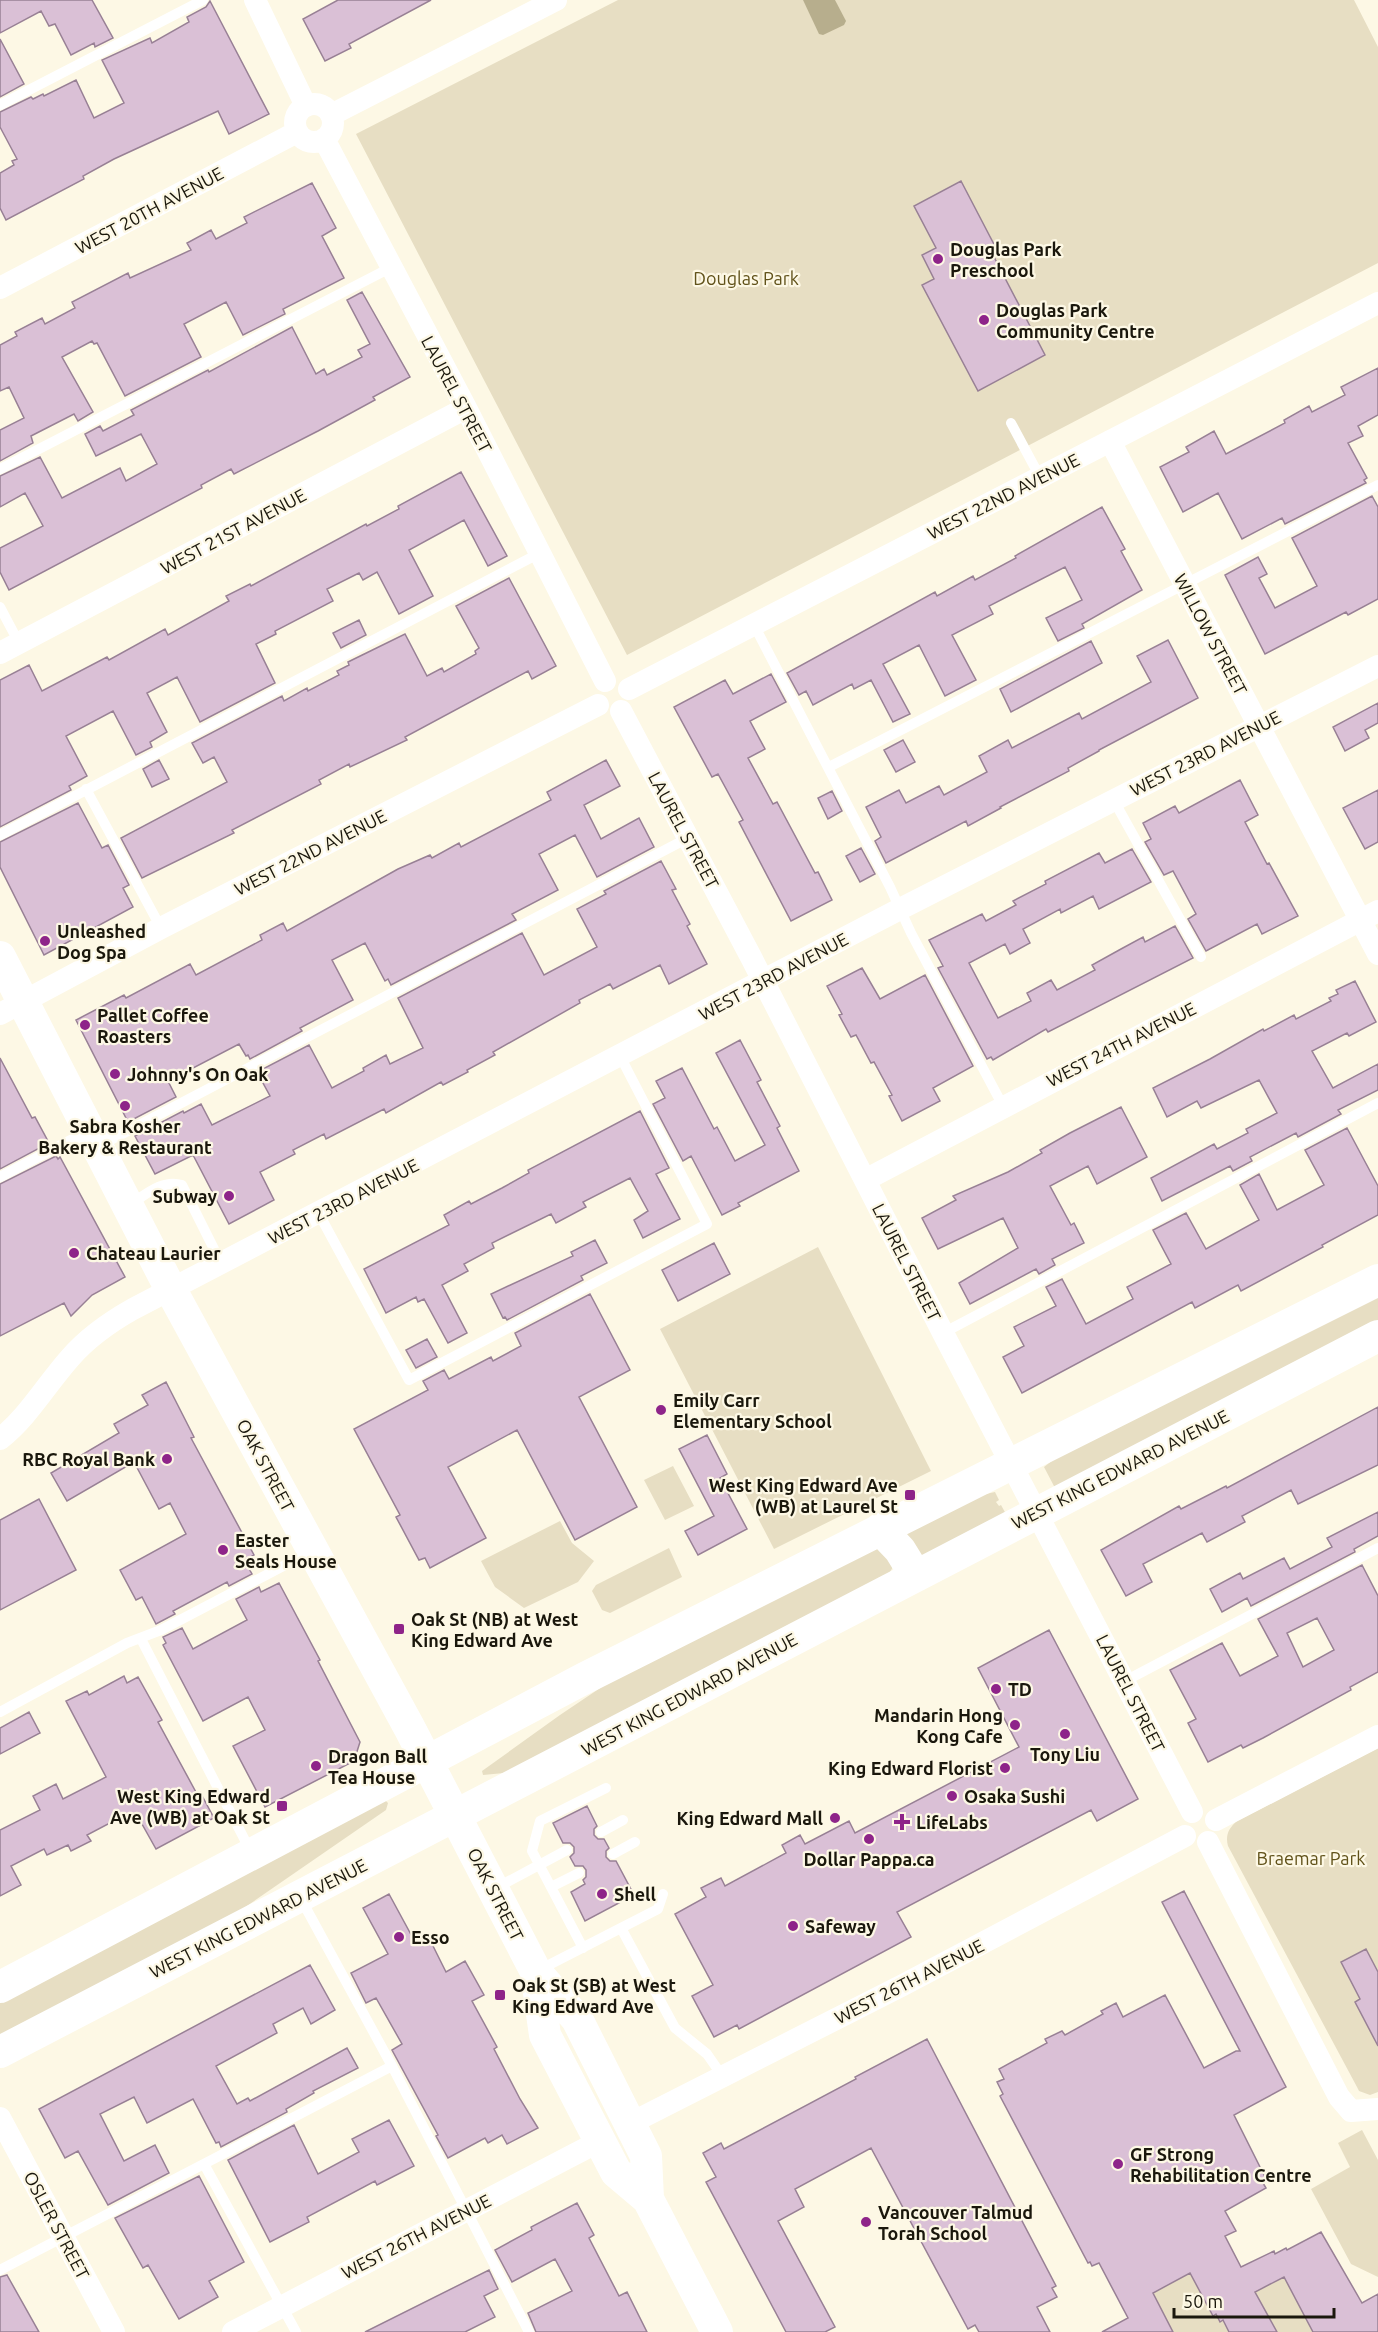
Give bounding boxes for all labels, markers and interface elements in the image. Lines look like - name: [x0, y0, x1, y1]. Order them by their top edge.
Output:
- street label: WEST 20TH AVENUE: [72, 162, 226, 258]
- place label: Douglas Park Preschool: [950, 239, 1062, 280]
- marker: Douglas Park Preschool: [931, 252, 945, 266]
- park label: Douglas Park: [693, 268, 799, 288]
- place label: Douglas Park Community Centre: [996, 300, 1155, 341]
- marker: Douglas Park Community Centre: [977, 313, 991, 327]
- street label: LAUREL STREET: [418, 332, 496, 456]
- street label: WEST 22ND AVENUE: [924, 449, 1082, 543]
- street label: WEST 21ST AVENUE: [157, 484, 309, 578]
- street label: WILLOW STREET: [1171, 570, 1251, 698]
- street label: WEST 23RD AVENUE: [1126, 706, 1284, 800]
- street label: LAUREL STREET: [645, 768, 723, 892]
- street label: WEST 22ND AVENUE: [231, 805, 389, 899]
- place label: Unleashed Dog Spa: [57, 921, 146, 962]
- street label: WEST 23RD AVENUE: [695, 928, 851, 1024]
- marker: Unleashed Dog Spa: [38, 934, 52, 948]
- street label: WEST 24TH AVENUE: [1043, 998, 1199, 1090]
- place label: Pallet Coffee Roasters: [97, 1005, 209, 1046]
- marker: Pallet Coffee Roasters: [78, 1018, 92, 1032]
- place label: Johnny's On Oak: [127, 1064, 268, 1084]
- marker: Johnny's On Oak: [108, 1067, 122, 1081]
- marker: Sabra Kosher Bakery & Restaurant: [118, 1099, 132, 1113]
- place label: Sabra Kosher Bakery & Restaurant: [38, 1116, 212, 1157]
- street label: WEST 23RD AVENUE: [264, 1154, 422, 1248]
- place label: Subway: [153, 1186, 217, 1206]
- marker: Subway: [222, 1189, 236, 1203]
- street label: LAUREL STREET: [869, 1200, 945, 1324]
- place label: Chateau Laurier: [86, 1243, 221, 1263]
- marker: Chateau Laurier: [67, 1246, 81, 1260]
- place label: Emily Carr Elementary School: [673, 1390, 832, 1431]
- marker: Emily Carr Elementary School: [654, 1403, 668, 1417]
- street label: WEST KING EDWARD AVENUE: [1008, 1405, 1232, 1533]
- street label: OAK STREET: [233, 1416, 299, 1514]
- place label: RBC Royal Bank: [22, 1449, 155, 1469]
- marker: RBC Royal Bank: [160, 1452, 174, 1466]
- place label: West King Edward Ave (WB) at Laurel St: [709, 1475, 898, 1517]
- marker: West King Edward Ave (WB) at Laurel St: [903, 1488, 917, 1502]
- place label: Easter Seals House: [235, 1530, 337, 1571]
- marker: Easter Seals House: [216, 1543, 230, 1557]
- place label: Oak St (NB) at West King Edward Ave: [411, 1609, 579, 1650]
- marker: Oak St (NB) at West King Edward Ave: [392, 1622, 406, 1636]
- street label: WEST KING EDWARD AVENUE: [578, 1629, 800, 1759]
- street label: LAUREL STREET: [1093, 1631, 1169, 1755]
- place label: TD: [1008, 1679, 1032, 1699]
- marker: TD: [989, 1682, 1003, 1696]
- place label: Mandarin Hong Kong Cafe: [874, 1705, 1003, 1746]
- marker: Mandarin Hong Kong Cafe: [1008, 1718, 1022, 1732]
- marker: Tony Liu: [1058, 1727, 1072, 1741]
- place label: Tony Liu: [1030, 1744, 1100, 1764]
- place label: Dragon Ball Tea House: [328, 1746, 428, 1787]
- place label: King Edward Florist: [828, 1758, 993, 1778]
- marker: Dragon Ball Tea House: [309, 1759, 323, 1773]
- marker: King Edward Florist: [998, 1761, 1012, 1775]
- place label: West King Edward Ave (WB) at Oak St: [110, 1786, 270, 1828]
- place label: Osaka Sushi: [964, 1786, 1065, 1806]
- marker: Osaka Sushi: [945, 1789, 959, 1803]
- marker: West King Edward Ave (WB) at Oak St: [275, 1799, 289, 1813]
- place label: King Edward Mall: [676, 1808, 824, 1828]
- marker: King Edward Mall: [828, 1811, 842, 1825]
- place label: LifeLabs: [916, 1812, 988, 1832]
- marker: LifeLabs: [893, 1813, 911, 1831]
- marker: Dollar Pappa.ca: [862, 1832, 876, 1846]
- street label: OAK STREET: [464, 1844, 528, 1944]
- park label: Braemar Park: [1257, 1848, 1365, 1868]
- place label: Dollar Pappa.ca: [804, 1849, 934, 1869]
- street label: WEST KING EDWARD AVENUE: [146, 1854, 370, 1982]
- place label: Shell: [614, 1884, 657, 1904]
- marker: Shell: [595, 1887, 609, 1901]
- place label: Safeway: [805, 1916, 876, 1936]
- marker: Safeway: [786, 1919, 800, 1933]
- place label: Esso: [411, 1927, 450, 1947]
- marker: Esso: [392, 1930, 406, 1944]
- street label: WEST 26TH AVENUE: [831, 1935, 987, 2027]
- place label: Oak St (SB) at West King Edward Ave: [512, 1975, 676, 2016]
- marker: Oak St (SB) at West King Edward Ave: [493, 1988, 507, 2002]
- place label: GF Strong Rehabilitation Centre: [1130, 2144, 1312, 2185]
- marker: GF Strong Rehabilitation Centre: [1111, 2157, 1125, 2171]
- street label: OSLER STREET: [20, 2168, 94, 2282]
- street label: WEST 26TH AVENUE: [338, 2190, 494, 2282]
- place label: Vancouver Talmud Torah School: [878, 2202, 1033, 2243]
- marker: Vancouver Talmud Torah School: [859, 2215, 873, 2229]
- scale bar: [1174, 2281, 1334, 2319]
- text: 50 m: [1183, 2291, 1223, 2311]

